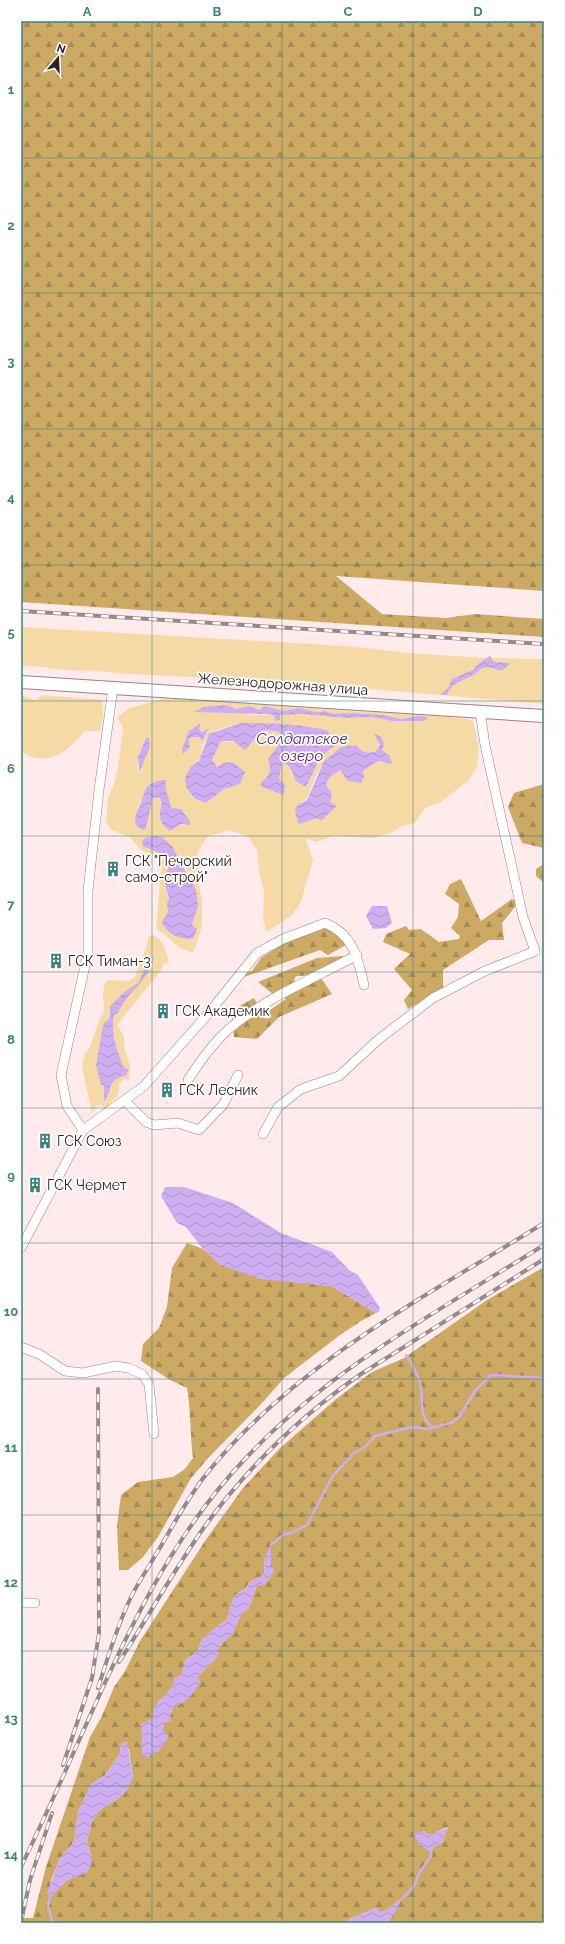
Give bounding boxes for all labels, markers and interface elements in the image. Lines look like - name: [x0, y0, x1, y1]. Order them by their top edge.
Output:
- text: A: [83, 4, 92, 19]
- text: B: [213, 4, 222, 19]
- text: C: [344, 4, 353, 19]
- text: D: [473, 4, 483, 19]
- north arrow: [38, 38, 78, 78]
- text: N: [55, 42, 67, 57]
- text: 1: [8, 82, 15, 97]
- text: 2: [7, 218, 15, 233]
- text: 3: [7, 354, 15, 369]
- text: 4: [7, 490, 15, 505]
- text: 5: [7, 625, 15, 640]
- street label: Железнодорожная улица: [197, 670, 369, 698]
- water label: Солдатское озеро: [256, 730, 348, 765]
- text: 6: [7, 761, 15, 776]
- place label: ГСК "Печорский само-строй": [125, 853, 232, 885]
- building icon: ГСК "Печорский само-строй": [104, 860, 122, 878]
- text: 7: [7, 897, 15, 912]
- building icon: ГСК Тиман-3: [47, 952, 65, 970]
- place label: ГСК Тиман-3: [68, 953, 151, 969]
- building icon: ГСК Академик: [154, 1002, 172, 1020]
- place label: ГСК Академик: [175, 1003, 270, 1019]
- text: 8: [7, 1032, 15, 1047]
- building icon: ГСК Лесник: [158, 1081, 176, 1099]
- place label: ГСК Лесник: [179, 1082, 258, 1098]
- building icon: ГСК Союз: [36, 1132, 54, 1150]
- place label: ГСК Союз: [57, 1133, 121, 1149]
- text: 9: [7, 1168, 15, 1183]
- building icon: ГСК Чермет: [26, 1176, 44, 1194]
- place label: ГСК Чермет: [47, 1177, 127, 1193]
- text: 10: [4, 1304, 18, 1319]
- text: 11: [5, 1440, 18, 1455]
- text: 12: [4, 1575, 18, 1590]
- text: 13: [4, 1711, 18, 1726]
- text: 14: [4, 1847, 18, 1862]

